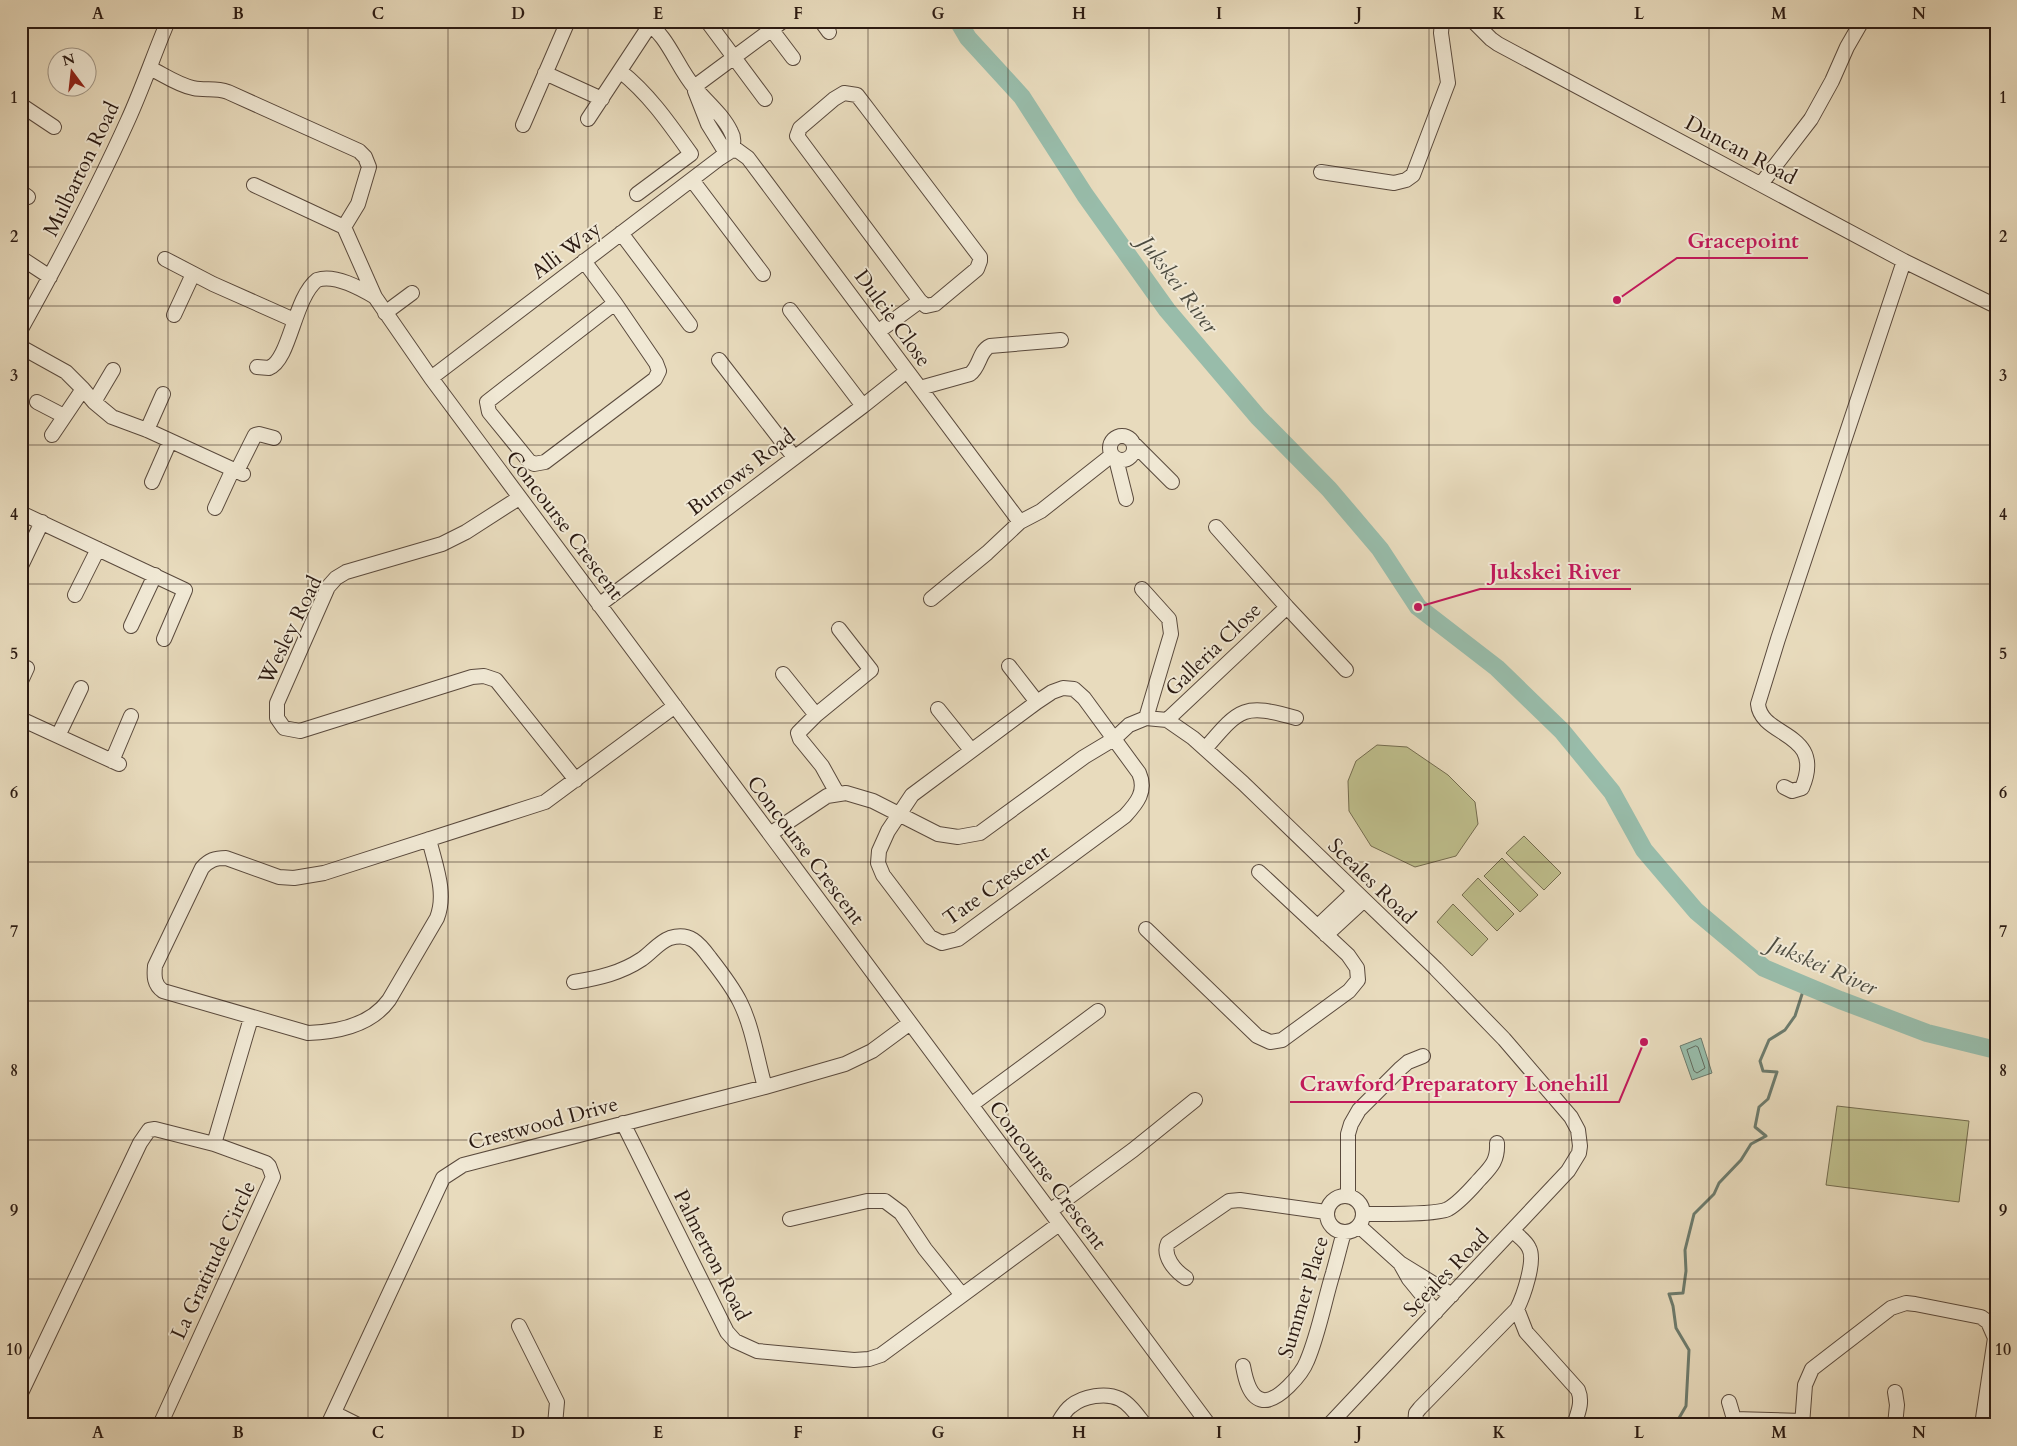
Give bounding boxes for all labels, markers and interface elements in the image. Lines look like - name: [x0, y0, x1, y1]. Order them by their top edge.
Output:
- text: A: [92, 3, 104, 25]
- text: B: [232, 3, 244, 25]
- text: C: [372, 3, 384, 25]
- text: D: [511, 3, 525, 25]
- text: E: [653, 3, 663, 25]
- text: F: [793, 3, 803, 25]
- text: G: [931, 3, 945, 25]
- text: H: [1072, 3, 1086, 25]
- text: I: [1216, 3, 1222, 25]
- text: J: [1354, 3, 1362, 25]
- text: K: [1493, 3, 1506, 25]
- text: L: [1634, 3, 1645, 25]
- text: M: [1771, 3, 1787, 25]
- text: N: [1912, 3, 1926, 25]
- north arrow: [48, 48, 98, 98]
- text: N: [60, 49, 77, 71]
- text: 1: [10, 87, 18, 109]
- text: 1: [1999, 87, 2007, 109]
- street label: Mulbarton Road: [36, 97, 127, 241]
- street label: Duncan Road: [1680, 109, 1802, 192]
- street label: Alli Way: [525, 215, 607, 286]
- callout: Gracepoint: [1677, 221, 1808, 258]
- water label: Jukskei River: [1128, 225, 1226, 341]
- text: 2: [10, 226, 18, 248]
- text: Gracepoint: [1687, 226, 1799, 256]
- text: 2: [1999, 226, 2007, 248]
- street label: Dulcie Close: [847, 264, 938, 373]
- text: 3: [10, 365, 18, 387]
- text: 3: [1999, 365, 2007, 387]
- street label: Burrows Road: [681, 422, 801, 523]
- street label: Concourse Crescent: [499, 445, 630, 606]
- text: 4: [10, 504, 18, 526]
- text: 4: [1999, 504, 2007, 526]
- callout: Jukskei River: [1480, 552, 1631, 589]
- text: Jukskei River: [1486, 557, 1621, 587]
- street label: Wesley Road: [251, 571, 329, 690]
- street label: Galleria Close: [1159, 596, 1268, 703]
- text: 5: [10, 643, 18, 665]
- text: 5: [1999, 643, 2007, 665]
- street label: Concourse Crescent: [740, 770, 871, 931]
- text: 6: [10, 782, 18, 804]
- text: 6: [1999, 782, 2007, 804]
- street label: Sceales Road: [1321, 832, 1422, 931]
- street label: Tate Crescent: [937, 838, 1056, 933]
- text: 7: [10, 921, 18, 943]
- text: 7: [1999, 921, 2007, 943]
- water label: Jukskei River: [1759, 927, 1882, 1004]
- text: 8: [10, 1060, 18, 1082]
- text: 8: [1999, 1060, 2007, 1082]
- callout: Crawford Preparatory Lonehill: [1290, 1065, 1619, 1102]
- text: Crawford Preparatory Lonehill: [1299, 1069, 1609, 1099]
- street label: Crestwood Drive: [465, 1090, 621, 1157]
- street label: Concourse Crescent: [982, 1095, 1113, 1256]
- street label: La Gratitude Circle: [164, 1176, 263, 1344]
- street label: Palmerton Road: [666, 1185, 757, 1326]
- text: 9: [10, 1200, 18, 1222]
- text: 9: [1999, 1200, 2007, 1222]
- street label: Sceales Road: [1397, 1223, 1496, 1324]
- street label: Summer Place: [1271, 1232, 1336, 1362]
- text: 10: [6, 1339, 22, 1361]
- text: 10: [1995, 1339, 2011, 1361]
- text: A: [92, 1422, 104, 1444]
- text: B: [232, 1422, 244, 1444]
- text: C: [372, 1422, 384, 1444]
- text: D: [511, 1422, 525, 1444]
- text: E: [653, 1422, 663, 1444]
- text: F: [793, 1422, 803, 1444]
- text: G: [931, 1422, 945, 1444]
- text: H: [1072, 1422, 1086, 1444]
- text: I: [1216, 1422, 1222, 1444]
- text: J: [1354, 1422, 1362, 1444]
- text: K: [1493, 1422, 1506, 1444]
- text: L: [1634, 1422, 1645, 1444]
- text: M: [1771, 1422, 1787, 1444]
- text: N: [1912, 1422, 1926, 1444]

